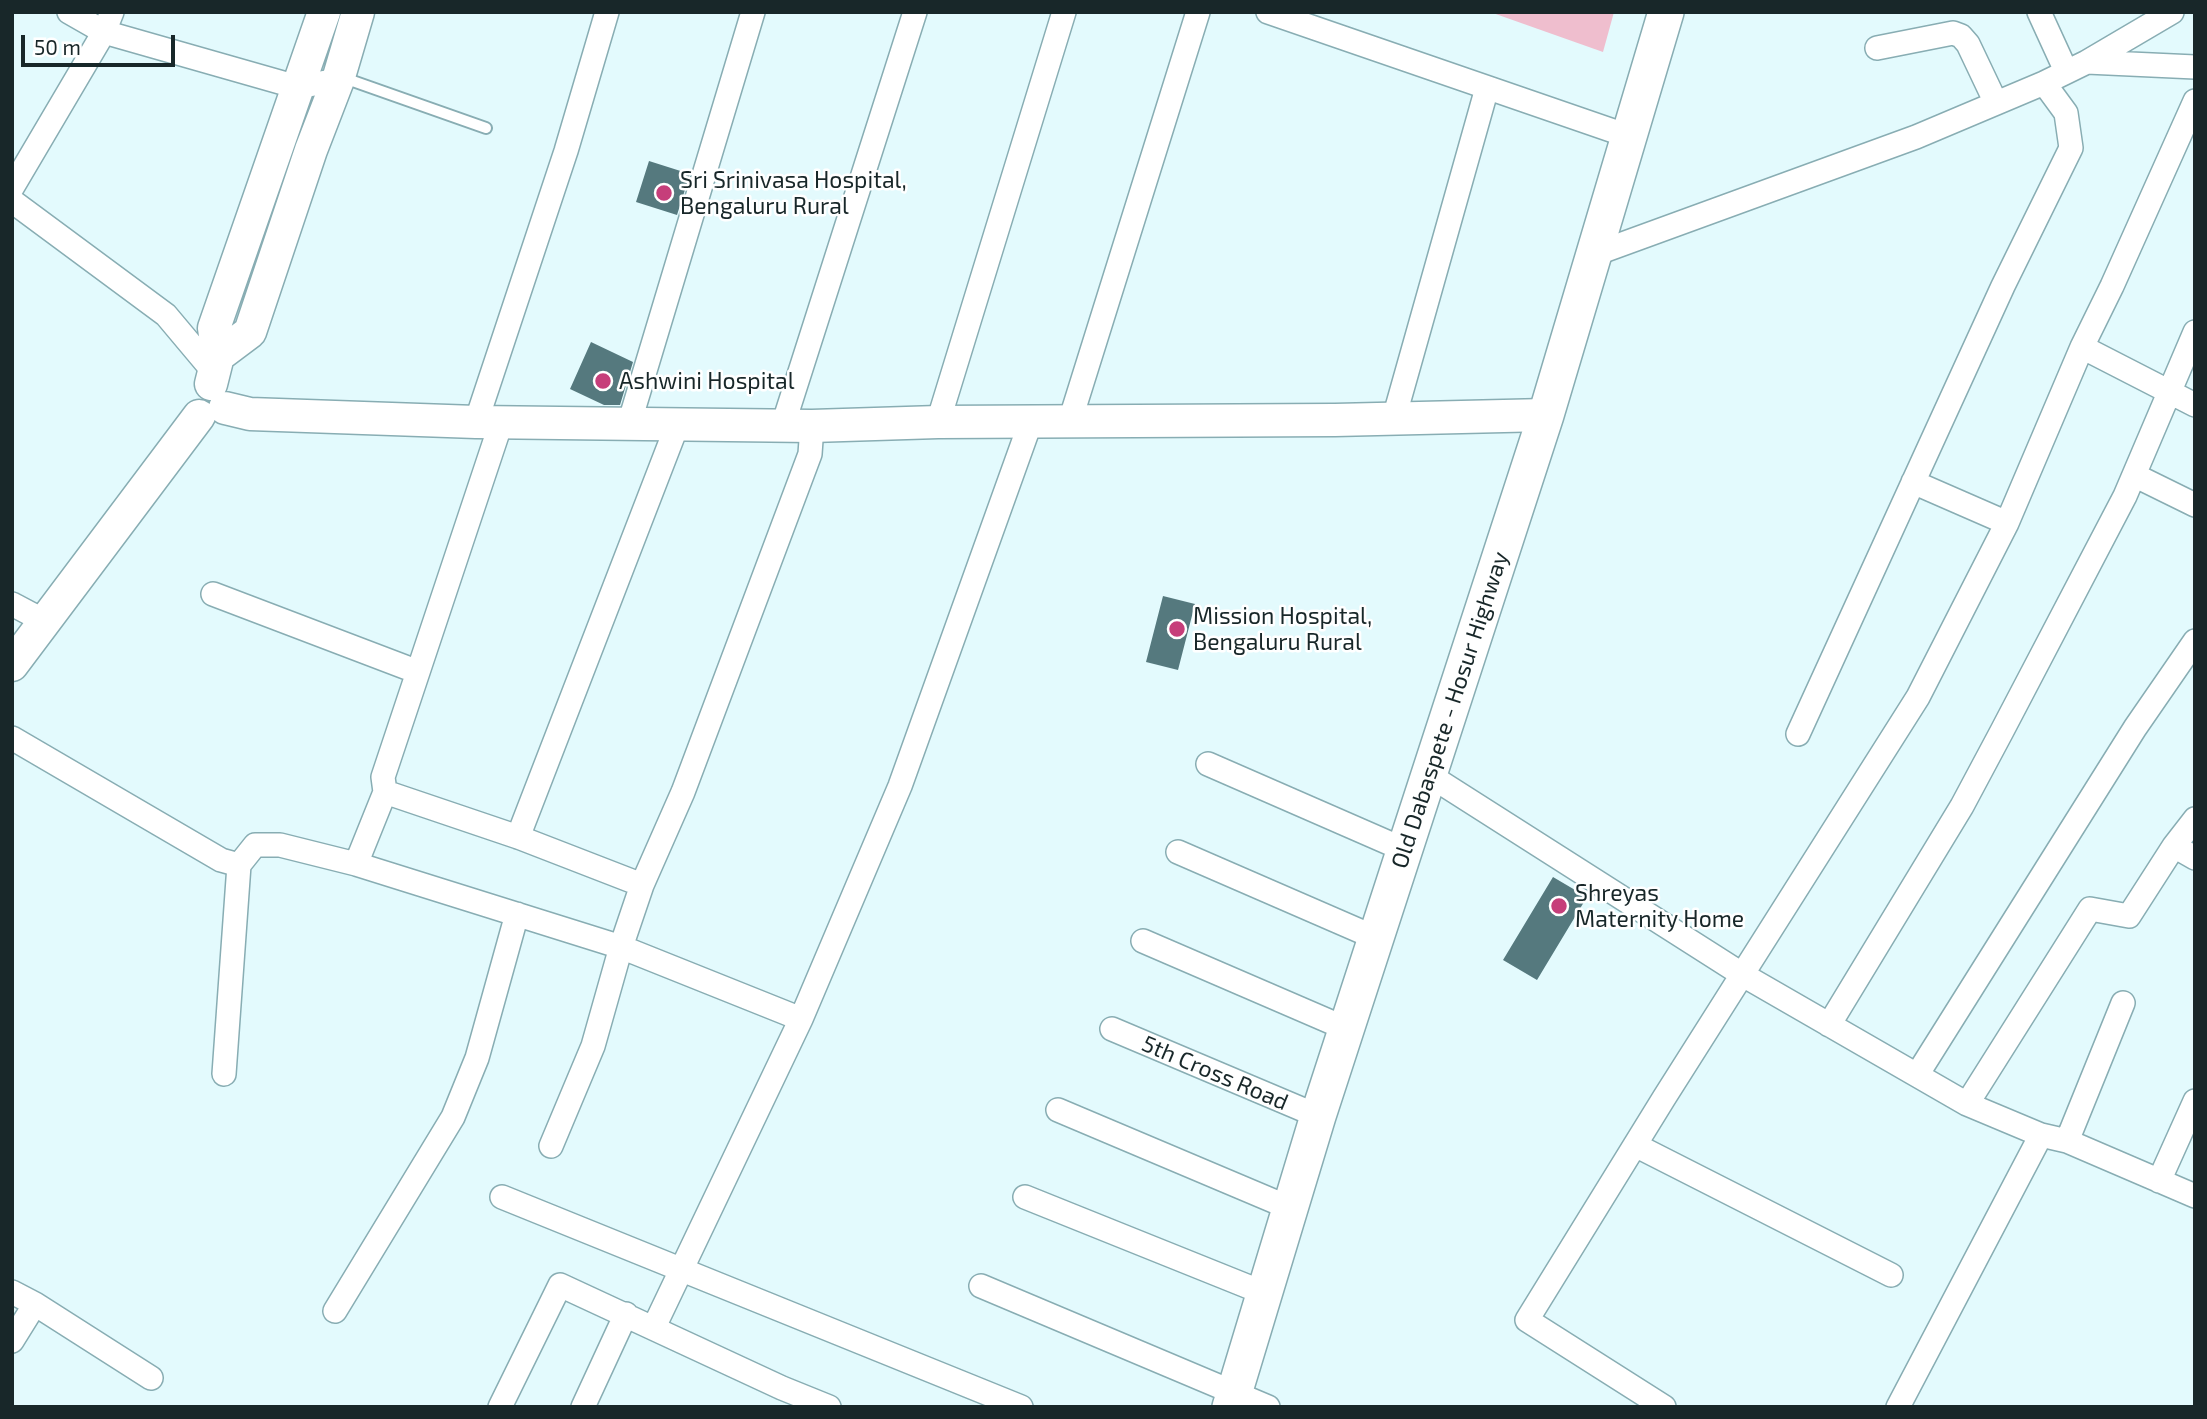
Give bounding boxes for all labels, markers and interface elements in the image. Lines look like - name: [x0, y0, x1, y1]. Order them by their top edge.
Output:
- scale bar: [24, 21, 178, 65]
- text: 50 m: [34, 34, 81, 59]
- place label: Sri Srinivasa Hospital, Bengaluru Rural: [680, 166, 907, 220]
- marker: Sri Srinivasa Hospital, Bengaluru Rural: [654, 183, 674, 203]
- place label: Ashwini Hospital: [619, 367, 795, 395]
- marker: Ashwini Hospital: [593, 371, 613, 391]
- street label: Old Dabaspete - Hosur Highway: [1386, 548, 1514, 872]
- place label: Mission Hospital, Bengaluru Rural: [1193, 602, 1372, 656]
- marker: Mission Hospital, Bengaluru Rural: [1167, 619, 1187, 639]
- place label: Shreyas Maternity Home: [1575, 879, 1744, 933]
- marker: Shreyas Maternity Home: [1549, 896, 1569, 916]
- street label: 5th Cross Road: [1138, 1030, 1292, 1116]

